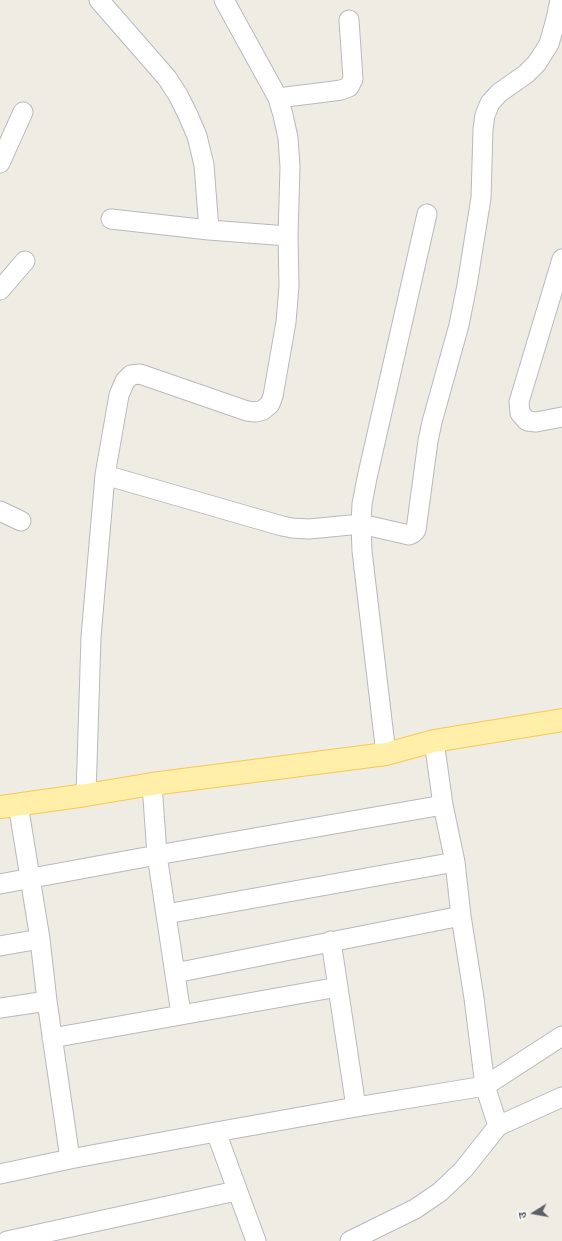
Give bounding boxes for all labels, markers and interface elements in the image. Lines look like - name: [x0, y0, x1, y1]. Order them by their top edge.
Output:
- north arrow: [514, 1193, 554, 1233]
- text: उ: [514, 1211, 530, 1220]

